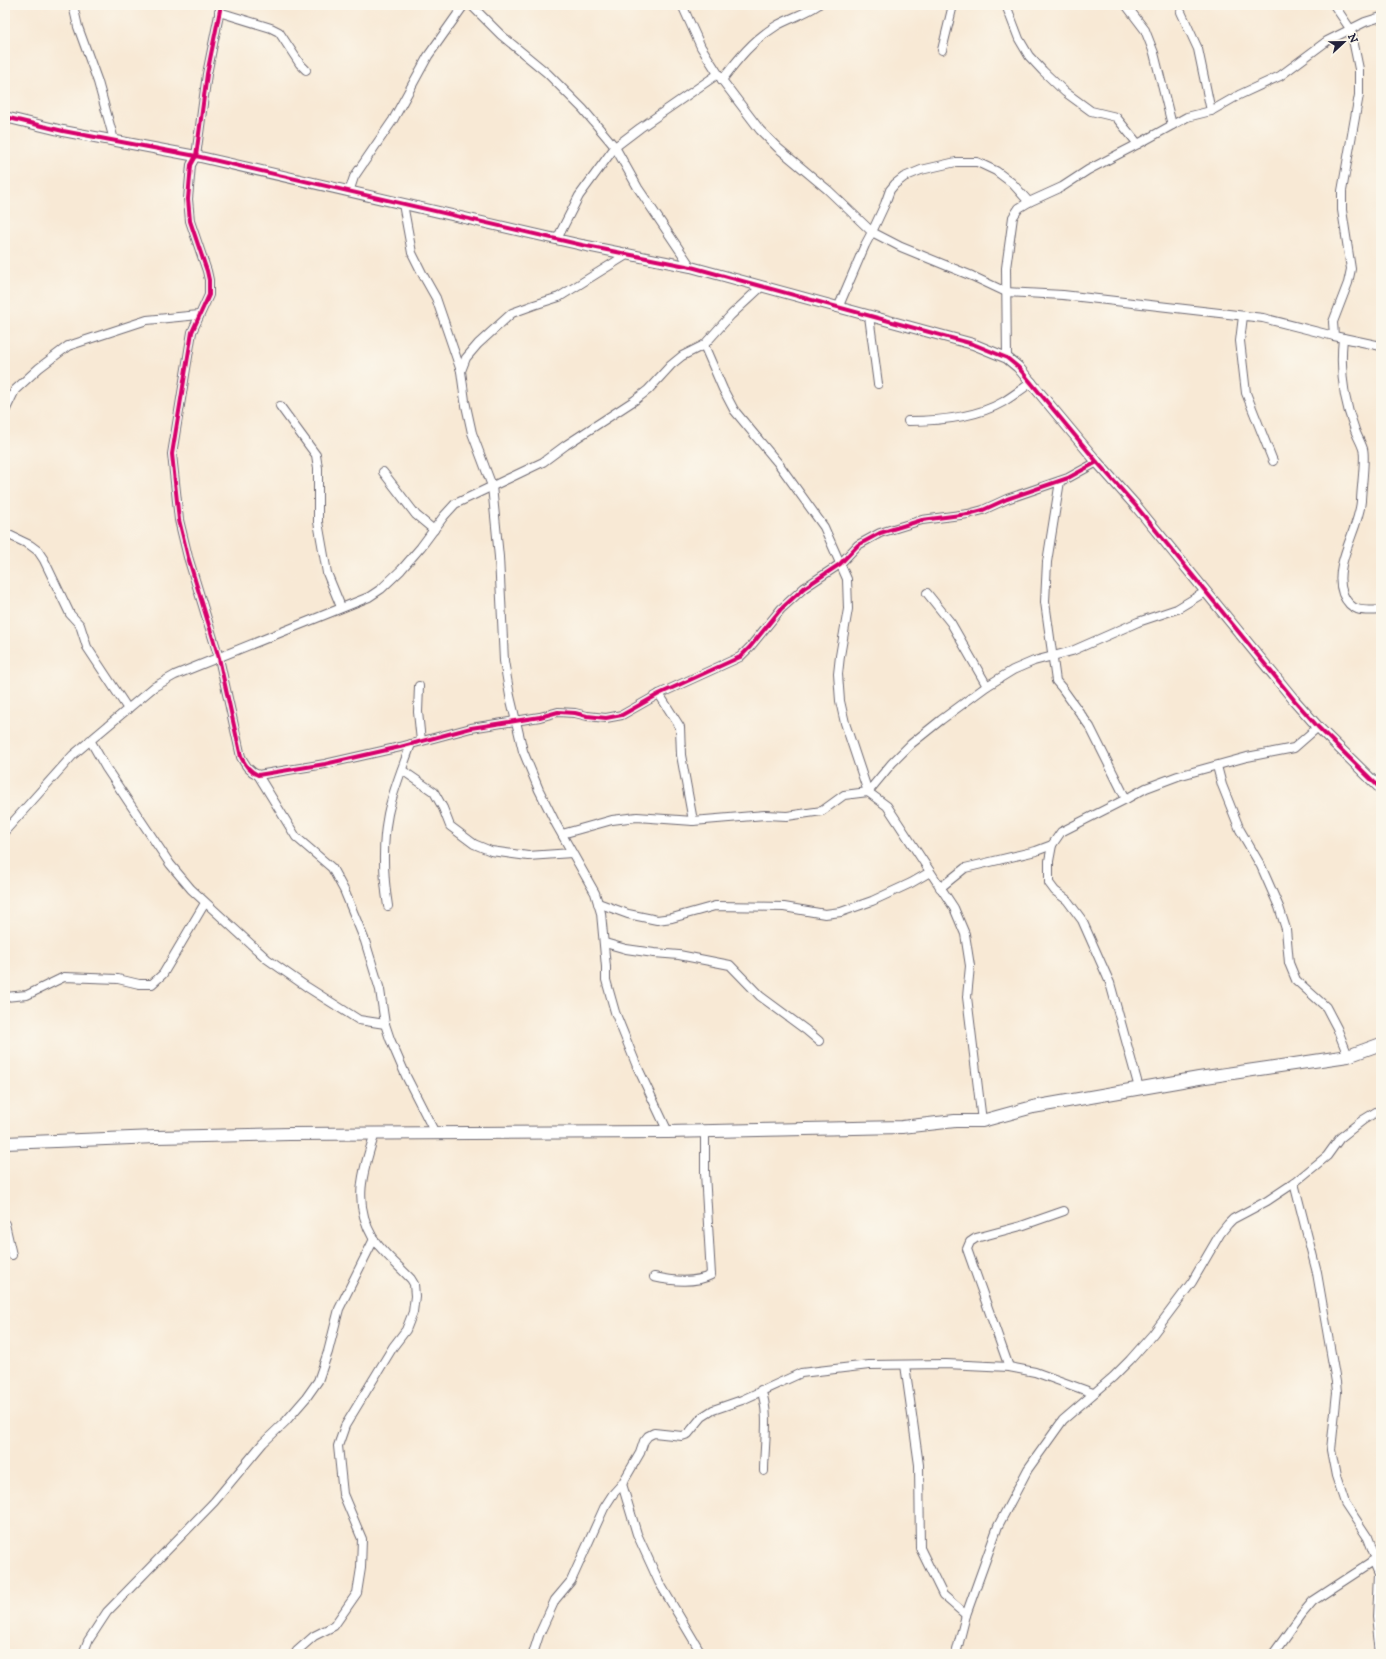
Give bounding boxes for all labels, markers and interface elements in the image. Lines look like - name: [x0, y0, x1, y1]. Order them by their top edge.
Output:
- north arrow: [1324, 22, 1364, 62]
- text: N: [1344, 32, 1361, 45]

